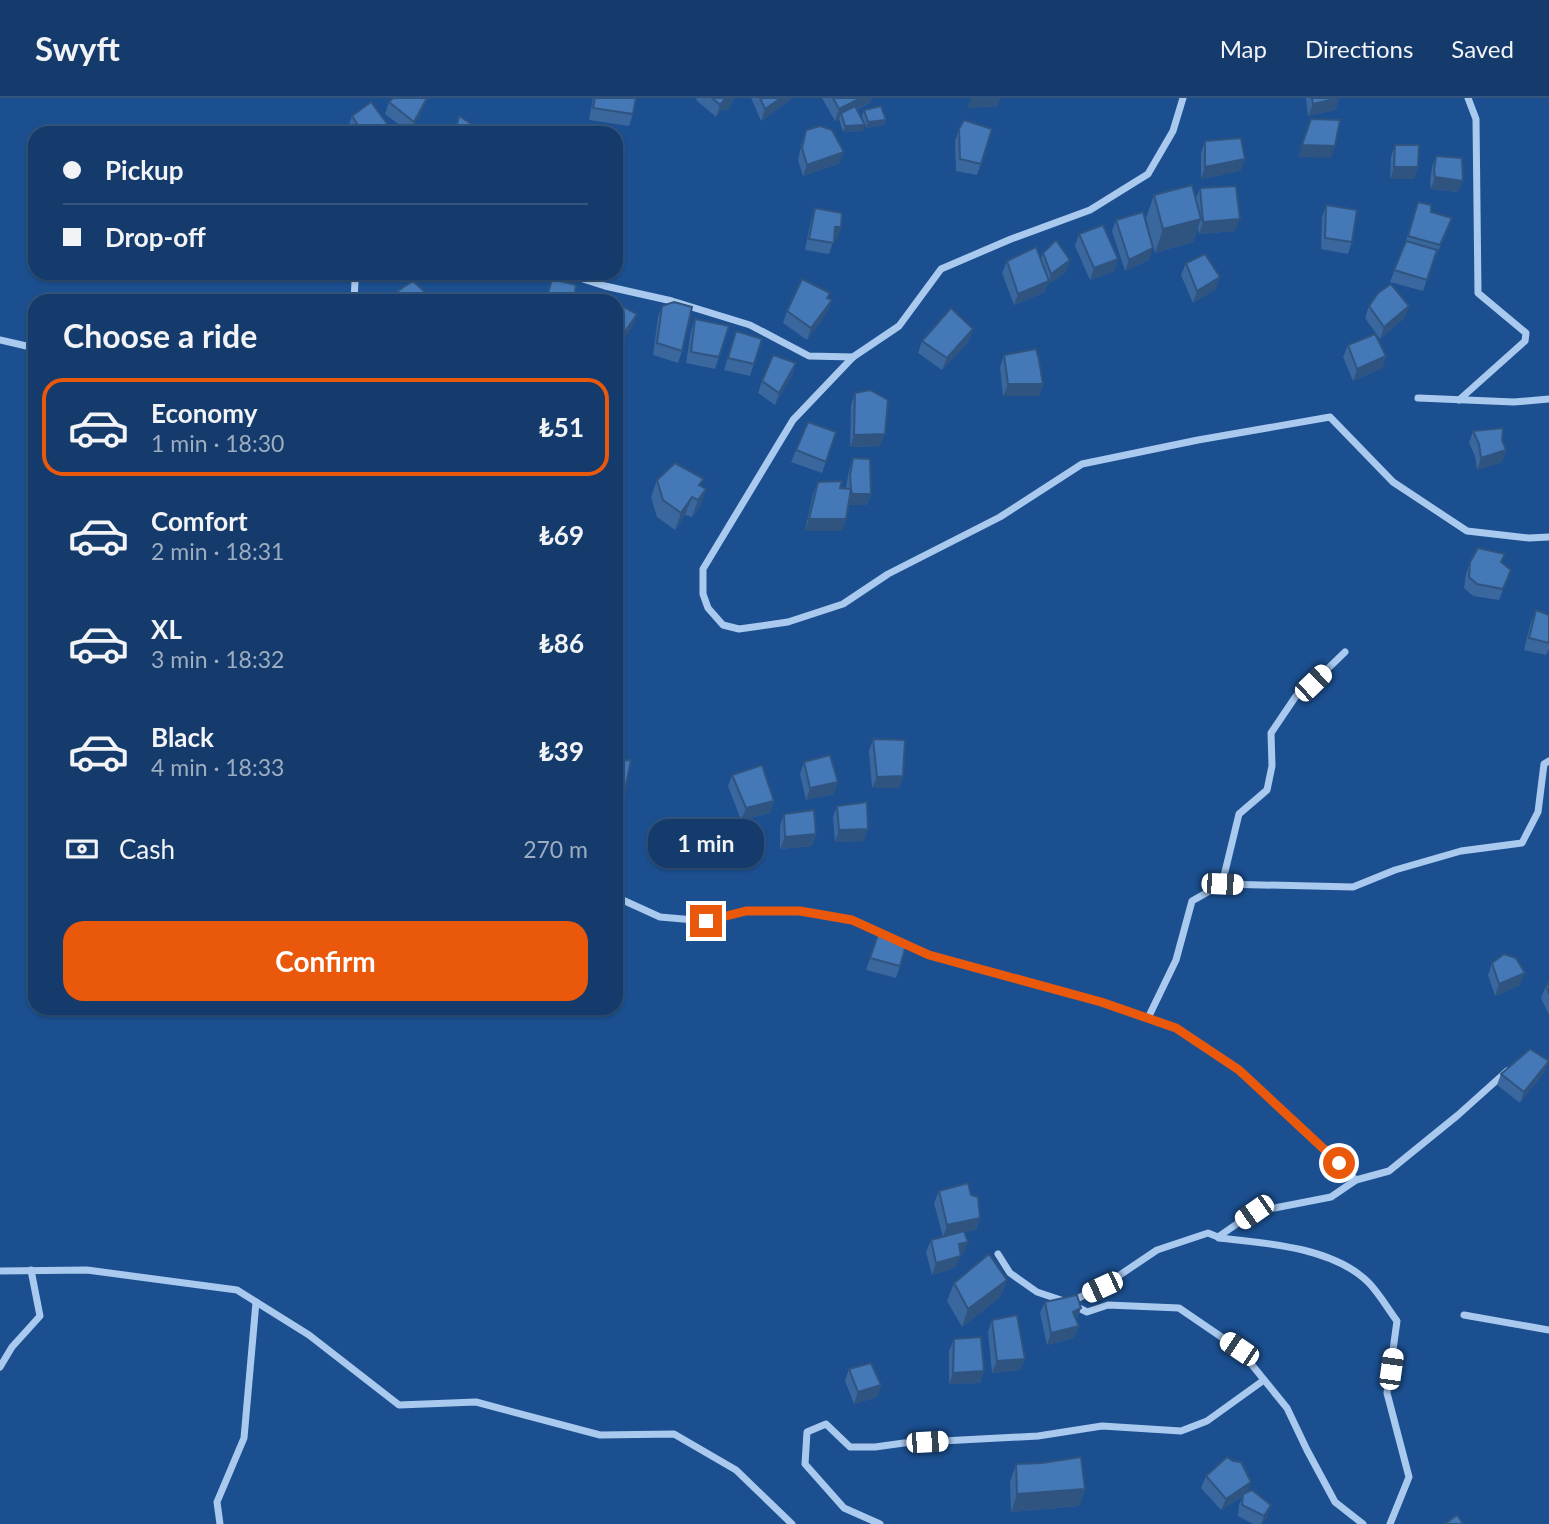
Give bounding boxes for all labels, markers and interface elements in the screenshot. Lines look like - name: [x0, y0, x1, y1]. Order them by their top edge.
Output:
- text: Swyft: [35, 28, 120, 68]
- text: Map: [1220, 34, 1267, 63]
- text: Directions: [1305, 34, 1413, 63]
- text: Saved: [1451, 34, 1514, 63]
- text: Pickup: [105, 154, 184, 186]
- text: Drop-off: [105, 221, 206, 253]
- text: Choose a ride: [63, 316, 257, 355]
- icon: car: [67, 396, 130, 459]
- text: Economy: [151, 397, 257, 429]
- text: ₺51: [539, 411, 584, 443]
- text: 1 min · 18:30: [151, 429, 284, 457]
- icon: car: [67, 504, 130, 567]
- text: Comfort: [151, 505, 248, 537]
- text: ₺69: [539, 519, 584, 551]
- text: 2 min · 18:31: [151, 537, 284, 565]
- icon: car: [67, 612, 130, 675]
- text: XL: [151, 613, 182, 645]
- text: ₺86: [539, 627, 584, 659]
- text: 3 min · 18:32: [151, 645, 284, 673]
- car: [1291, 661, 1336, 705]
- icon: car: [67, 720, 130, 783]
- text: Black: [151, 721, 214, 753]
- text: ₺39: [539, 735, 584, 767]
- text: 4 min · 18:33: [151, 753, 284, 781]
- callout: 1 min: [648, 820, 764, 868]
- text: 1 min: [677, 829, 735, 857]
- icon: cash: [63, 830, 101, 868]
- text: Cash: [119, 833, 175, 865]
- text: 270 m: [523, 835, 588, 863]
- car: [1201, 873, 1244, 895]
- route end: [690, 905, 722, 937]
- button: Confirm: [63, 921, 588, 1001]
- route start: [1323, 1147, 1355, 1179]
- car: [1231, 1191, 1278, 1233]
- car: [1079, 1269, 1126, 1305]
- car: [1216, 1329, 1263, 1369]
- car: [1378, 1347, 1405, 1391]
- car: [906, 1430, 949, 1454]

